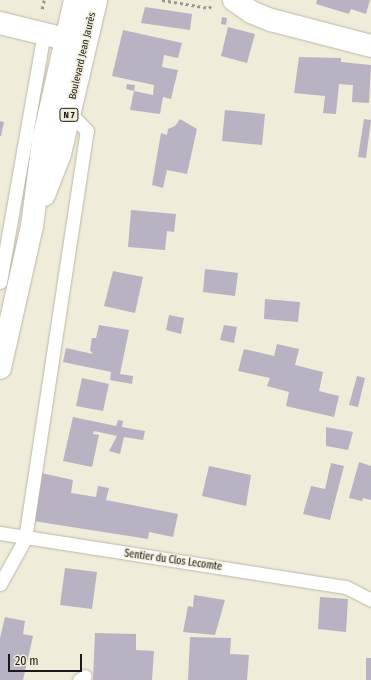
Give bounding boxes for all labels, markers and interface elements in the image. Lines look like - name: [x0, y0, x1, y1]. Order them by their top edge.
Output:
- street label: Boulevard Jean Jaurès: [67, 11, 99, 101]
- road number: N 7: [59, 108, 79, 122]
- street label: Sentier du Clos Lecomte: [123, 548, 223, 574]
- scale bar: [10, 646, 84, 672]
- text: 20 m: [15, 654, 39, 668]

